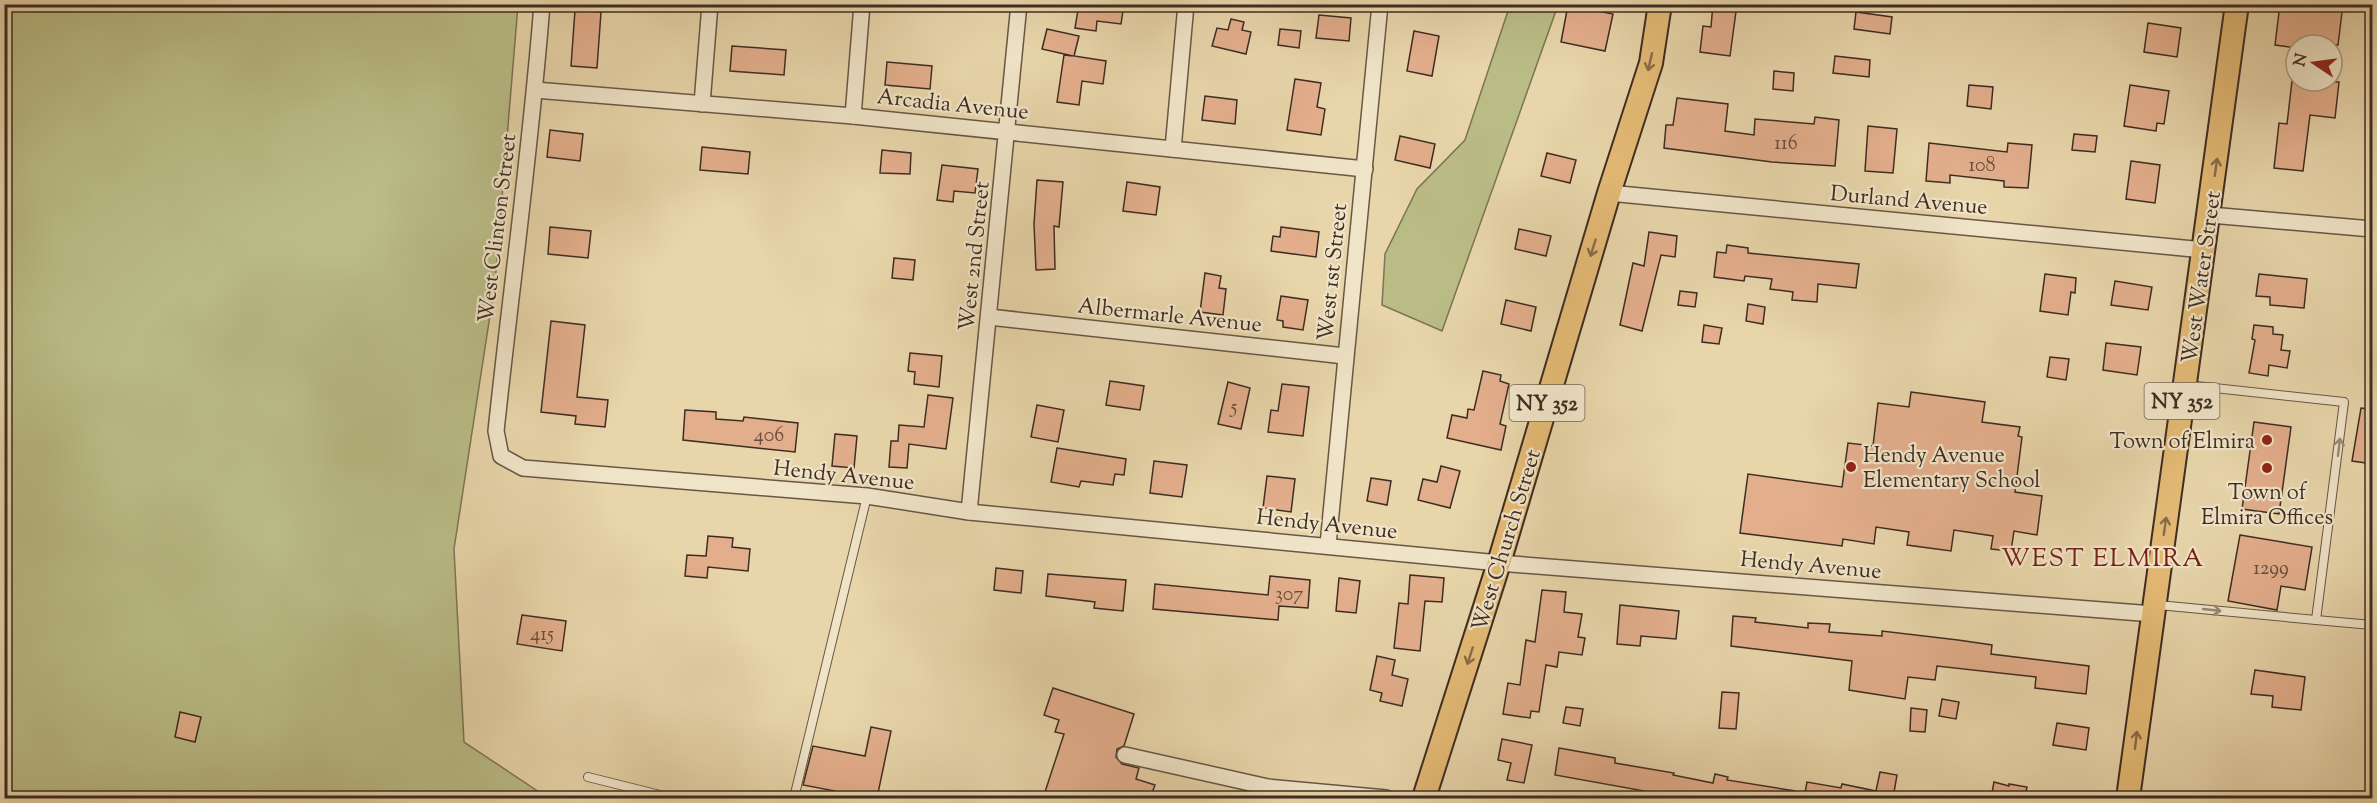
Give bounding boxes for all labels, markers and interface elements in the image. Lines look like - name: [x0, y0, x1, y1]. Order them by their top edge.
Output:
- north arrow: [2284, 33, 2344, 93]
- text: N: [2289, 51, 2315, 69]
- one-way arrow: [1644, 52, 1656, 71]
- street label: Arcadia Avenue: [875, 82, 1030, 130]
- house number: 116: [1774, 130, 1798, 159]
- street label: West Clinton Street: [471, 131, 527, 325]
- house number: 108: [1968, 152, 1996, 181]
- one-way arrow: [2210, 158, 2221, 178]
- street label: West 2nd Street: [952, 179, 1000, 333]
- street label: Durland Avenue: [1829, 179, 1989, 225]
- street label: West Water Street: [2175, 189, 2231, 366]
- street label: West 1st Street: [1311, 201, 1357, 343]
- one-way arrow: [1587, 238, 1598, 257]
- street label: Albermarle Avenue: [1076, 291, 1263, 343]
- road number: NY 352: [2144, 383, 2220, 419]
- road number: NY 352: [1510, 385, 1584, 421]
- house number: 5: [1230, 394, 1238, 423]
- house number: 406: [754, 422, 784, 451]
- place label: Town of Elmira: [2109, 427, 2255, 459]
- marker: Town of Elmira: [2260, 433, 2274, 447]
- one-way arrow: [2333, 438, 2344, 458]
- place label: Hendy Avenue Elementary School: [1863, 441, 2040, 498]
- street label: West Church Street: [1465, 445, 1551, 636]
- street label: Hendy Avenue: [772, 454, 916, 500]
- marker: Hendy Avenue Elementary School: [1844, 460, 1858, 474]
- marker: Town of Elmira Offices: [2260, 461, 2274, 475]
- place label: Town of Elmira Offices: [2201, 478, 2333, 535]
- street label: Hendy Avenue: [1255, 503, 1399, 549]
- one-way arrow: [2159, 517, 2170, 537]
- district label: WEST ELMIRA: [2001, 541, 2205, 578]
- street label: Hendy Avenue: [1739, 545, 1883, 589]
- house number: 1299: [2253, 555, 2289, 584]
- house number: 307: [1275, 581, 1303, 610]
- one-way arrow: [2202, 605, 2221, 616]
- house number: 415: [530, 621, 554, 650]
- one-way arrow: [1463, 646, 1474, 665]
- one-way arrow: [2130, 731, 2141, 751]

